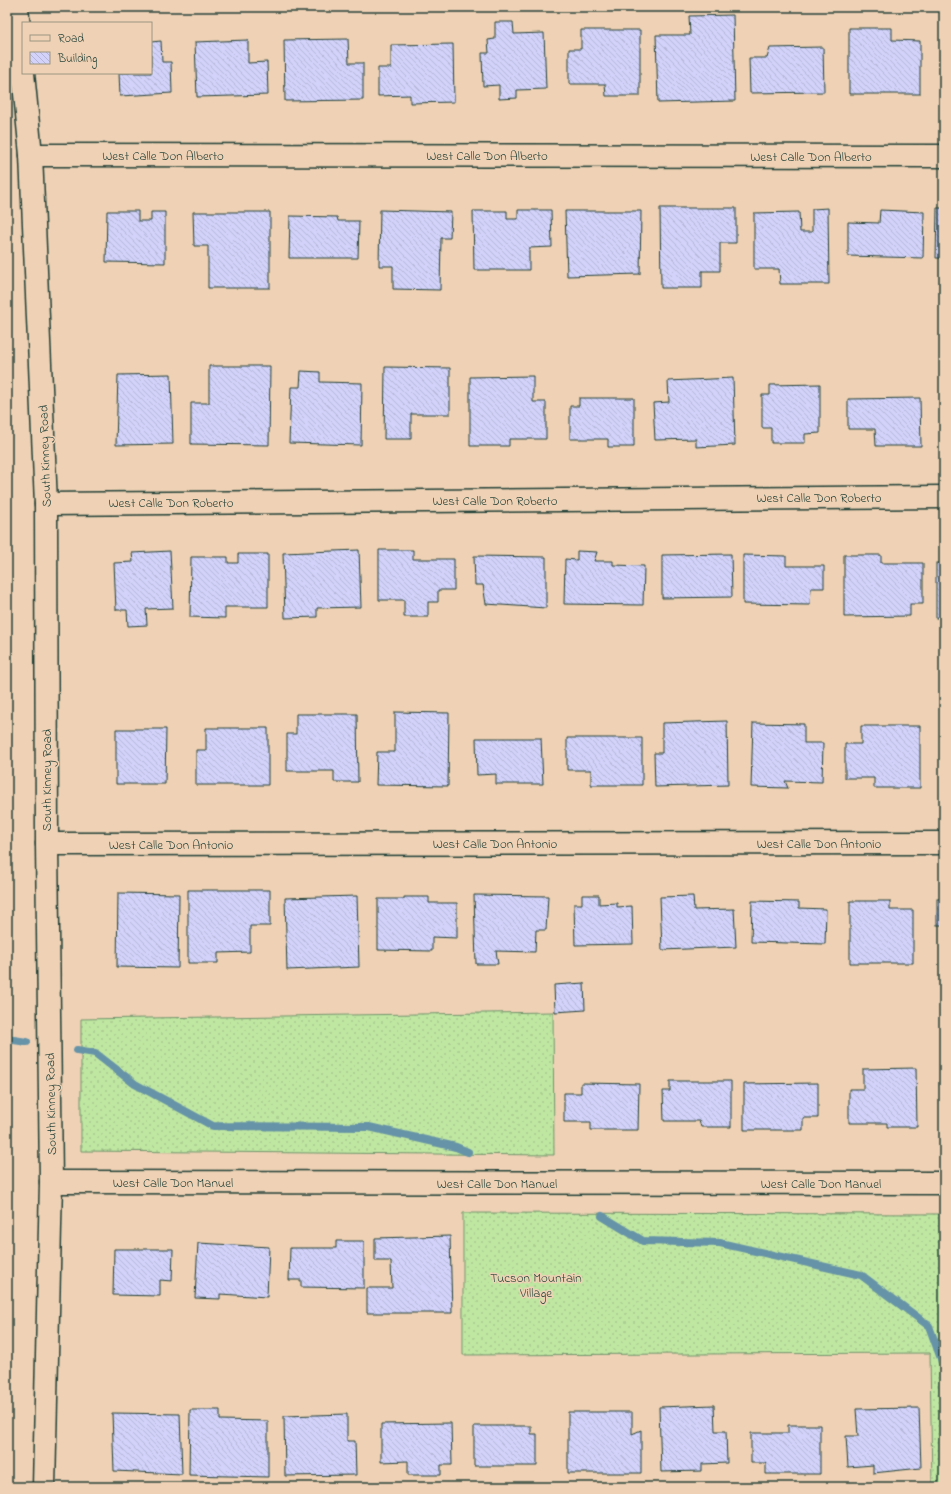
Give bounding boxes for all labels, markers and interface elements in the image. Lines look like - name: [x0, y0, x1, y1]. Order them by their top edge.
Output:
- legend: [22, 22, 152, 74]
- text: Road: [58, 30, 84, 48]
- text: Building: [57, 50, 97, 69]
- street label: West Calle Don Alberto: [102, 147, 224, 166]
- street label: West Calle Don Alberto: [426, 147, 548, 166]
- street label: West Calle Don Alberto: [750, 148, 872, 167]
- street label: South Kinney Road: [34, 404, 58, 507]
- street label: West Calle Don Roberto: [756, 489, 882, 508]
- street label: West Calle Don Roberto: [432, 492, 558, 511]
- street label: West Calle Don Roberto: [108, 494, 234, 513]
- street label: South Kinney Road: [38, 728, 58, 831]
- street label: West Calle Don Antonio: [433, 835, 558, 854]
- street label: West Calle Don Antonio: [757, 835, 882, 854]
- street label: West Calle Don Antonio: [109, 836, 234, 855]
- street label: South Kinney Road: [41, 1052, 63, 1155]
- street label: West Calle Don Manuel: [113, 1174, 233, 1193]
- street label: West Calle Don Manuel: [437, 1175, 557, 1194]
- street label: West Calle Don Manuel: [761, 1175, 881, 1194]
- park label: Tucson Mountain Village: [490, 1269, 582, 1304]

